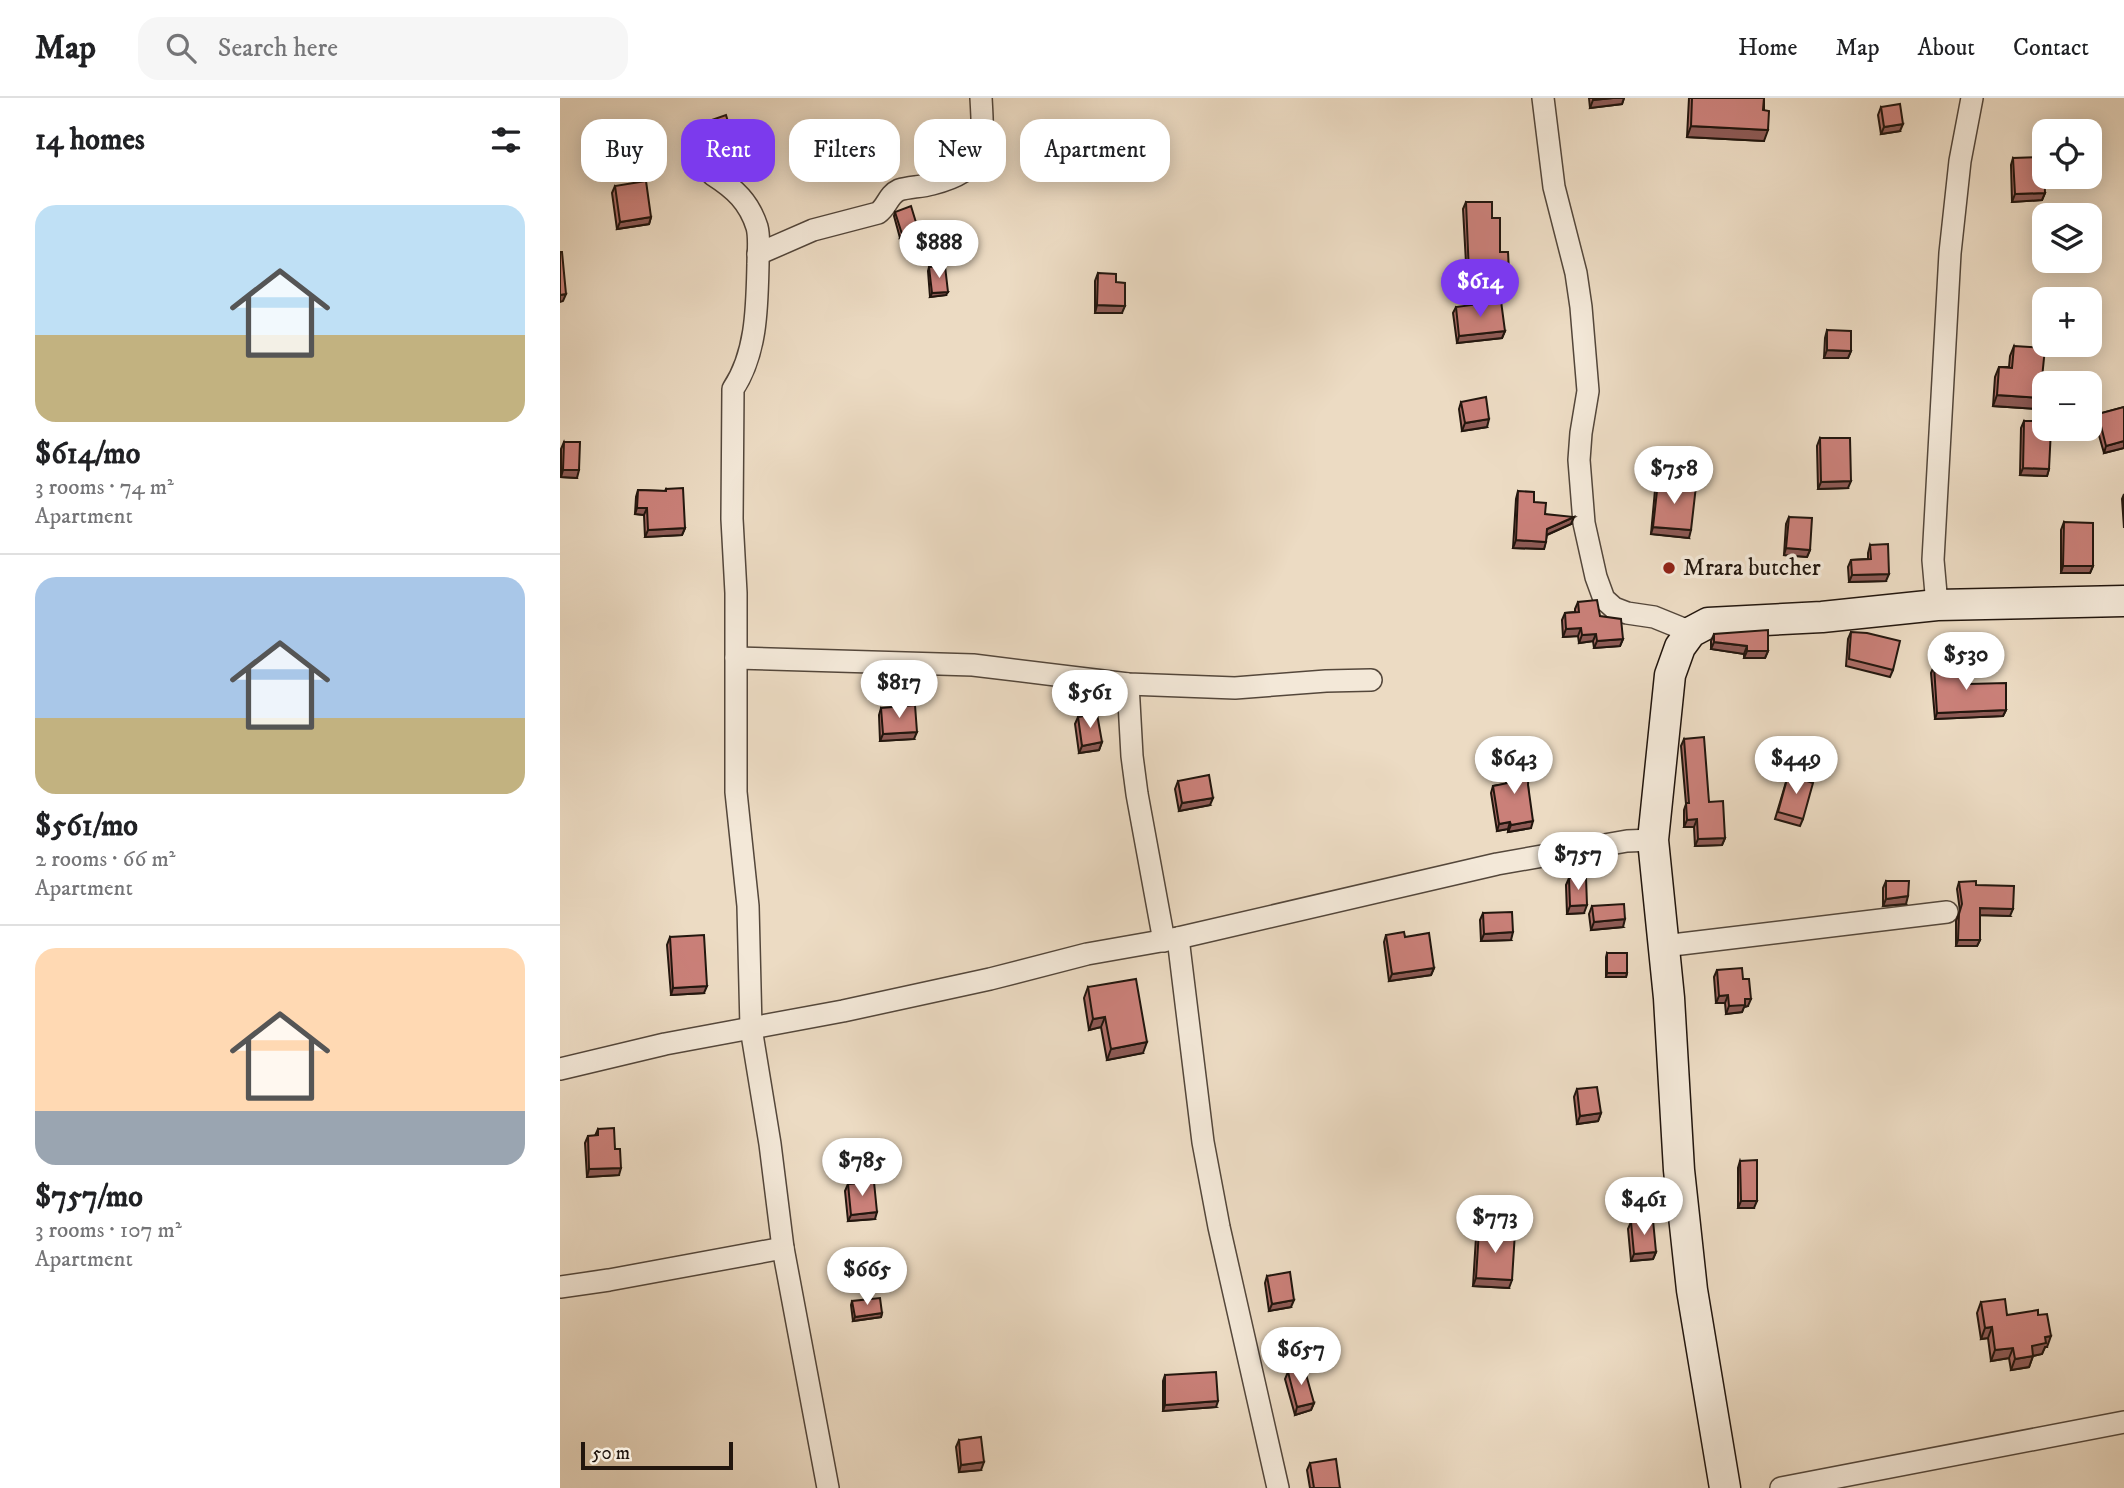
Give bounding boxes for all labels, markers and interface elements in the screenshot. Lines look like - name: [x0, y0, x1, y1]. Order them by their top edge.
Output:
- search box: [138, 17, 628, 80]
- text: Map: [35, 28, 96, 69]
- icon: search: [162, 29, 200, 67]
- text: Search here: [218, 32, 338, 65]
- text: Home: [1738, 33, 1797, 63]
- text: Map: [1835, 33, 1880, 63]
- text: About: [1918, 33, 1975, 63]
- text: Contact: [2013, 33, 2089, 63]
- chip: Buy: [581, 119, 667, 182]
- chip: Rent: [681, 119, 775, 182]
- chip: Filters: [789, 119, 900, 182]
- chip: New: [914, 119, 1006, 182]
- chip: Apartment: [1020, 119, 1170, 182]
- map controls: [2032, 119, 2102, 441]
- button: locate: [2032, 119, 2102, 189]
- icon: filters: [487, 121, 525, 159]
- text: 14 homes: [35, 122, 145, 159]
- button: layers: [2032, 203, 2102, 273]
- pin: $888: [898, 220, 980, 280]
- text: $888: [915, 228, 963, 257]
- icon: home: [217, 250, 343, 376]
- pin: $614: [1439, 260, 1521, 319]
- text: $614: [1457, 267, 1503, 296]
- button: +: [2032, 287, 2102, 357]
- button: −: [2032, 371, 2102, 441]
- text: $614/mo: [35, 436, 140, 473]
- pin: $758: [1633, 446, 1715, 506]
- text: $758: [1650, 454, 1698, 483]
- text: 3 rooms · 74 m²: [35, 473, 174, 502]
- text: Apartment: [35, 502, 133, 531]
- place label: Mrara butcher: [1683, 553, 1821, 583]
- marker: Mrara butcher: [1661, 560, 1677, 576]
- icon: home: [217, 622, 343, 748]
- pin: $530: [1925, 632, 2007, 692]
- text: $530: [1944, 640, 1988, 669]
- pin: $817: [858, 660, 940, 720]
- text: $817: [877, 668, 921, 697]
- pin: $561: [1049, 670, 1131, 730]
- text: $561: [1068, 678, 1112, 707]
- pin: $643: [1473, 736, 1555, 796]
- pin: $449: [1755, 736, 1837, 796]
- text: $643: [1491, 744, 1537, 773]
- text: $449: [1771, 744, 1821, 773]
- text: $561/mo: [35, 808, 138, 845]
- pin: $757: [1537, 832, 1619, 892]
- text: $757: [1554, 840, 1602, 869]
- text: 2 rooms · 66 m²: [35, 845, 175, 874]
- text: Apartment: [35, 874, 133, 903]
- icon: home: [217, 993, 343, 1119]
- pin: $785: [821, 1138, 903, 1198]
- text: $785: [838, 1146, 886, 1175]
- pin: $461: [1603, 1178, 1685, 1237]
- text: $757/mo: [35, 1179, 143, 1216]
- text: $461: [1621, 1185, 1667, 1214]
- pin: $773: [1454, 1196, 1536, 1255]
- text: $773: [1472, 1203, 1518, 1232]
- text: 3 rooms · 107 m²: [35, 1216, 182, 1245]
- text: Apartment: [35, 1245, 133, 1274]
- pin: $665: [826, 1248, 908, 1307]
- text: $665: [843, 1255, 891, 1284]
- pin: $657: [1260, 1328, 1342, 1387]
- text: $657: [1277, 1335, 1325, 1364]
- scale bar: [581, 1439, 733, 1471]
- text: 50 m: [592, 1442, 630, 1465]

